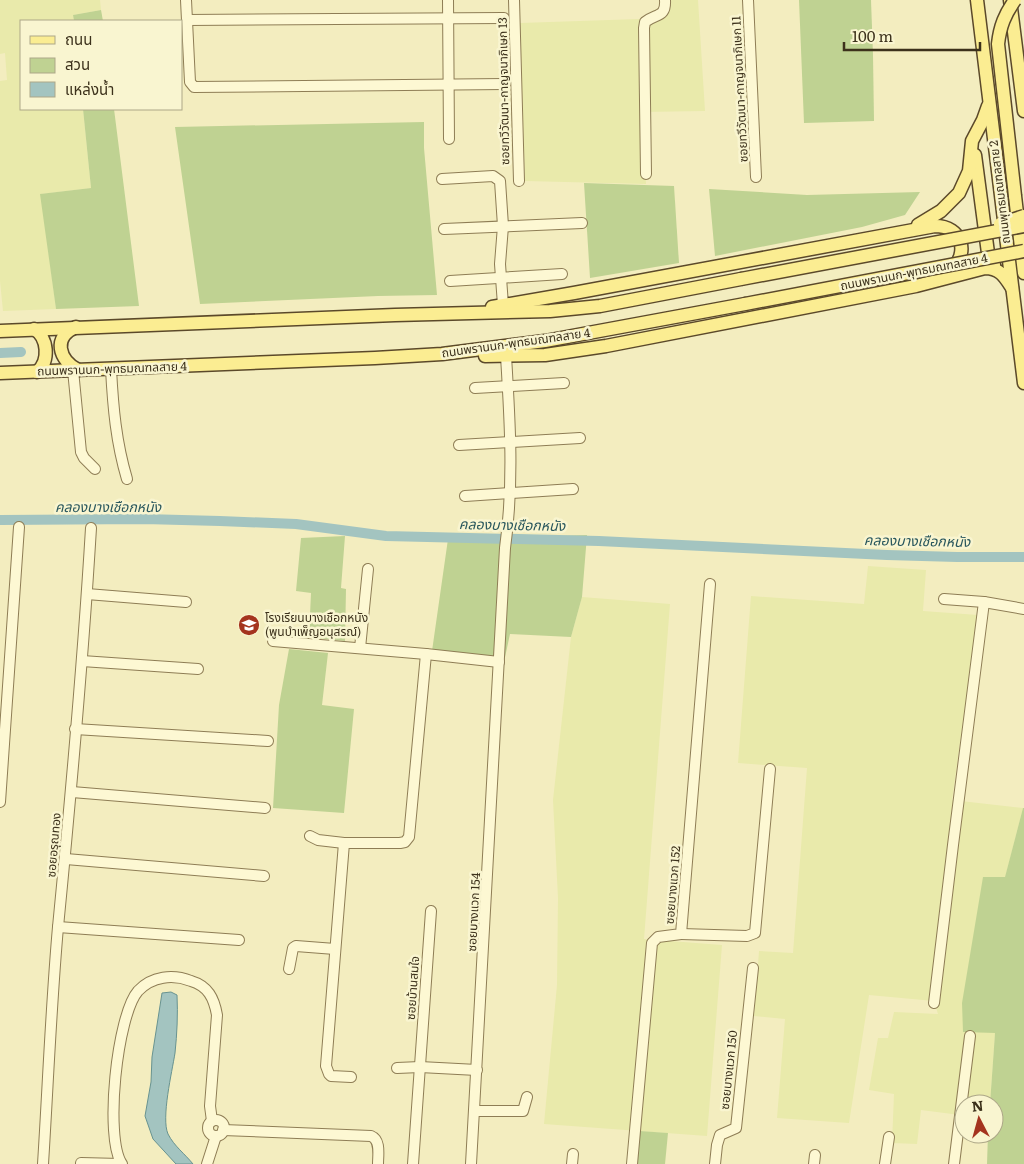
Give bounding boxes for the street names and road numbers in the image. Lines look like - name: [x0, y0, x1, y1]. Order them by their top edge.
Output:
- street label: ซอยทวีวัฒนา-กาญจนาภิเษก 11: [726, 15, 752, 163]
- street label: ซอยทวีวัฒนา-กาญจนาภิเษก 13: [493, 17, 513, 165]
- street label: ถนนพุทธมณฑลสาย 2: [984, 139, 1014, 245]
- street label: ถนนพรานนก-พุทธมณฑลสาย 4: [839, 248, 989, 294]
- street label: ถนนพรานนก-พุทธมณฑลสาย 4: [440, 323, 592, 361]
- street label: ถนนพรานนก-พุทธมณฑลสาย 4: [37, 356, 188, 380]
- street label: ซอยอรุณทอง: [41, 812, 65, 878]
- street label: ซอยบางแวก 152: [660, 845, 684, 925]
- street label: ซอยบางแวก 154: [462, 872, 484, 952]
- street label: ซอยบ้านสมใจ: [401, 955, 423, 1020]
- street label: ซอยบางแวก 150: [715, 1029, 741, 1110]

